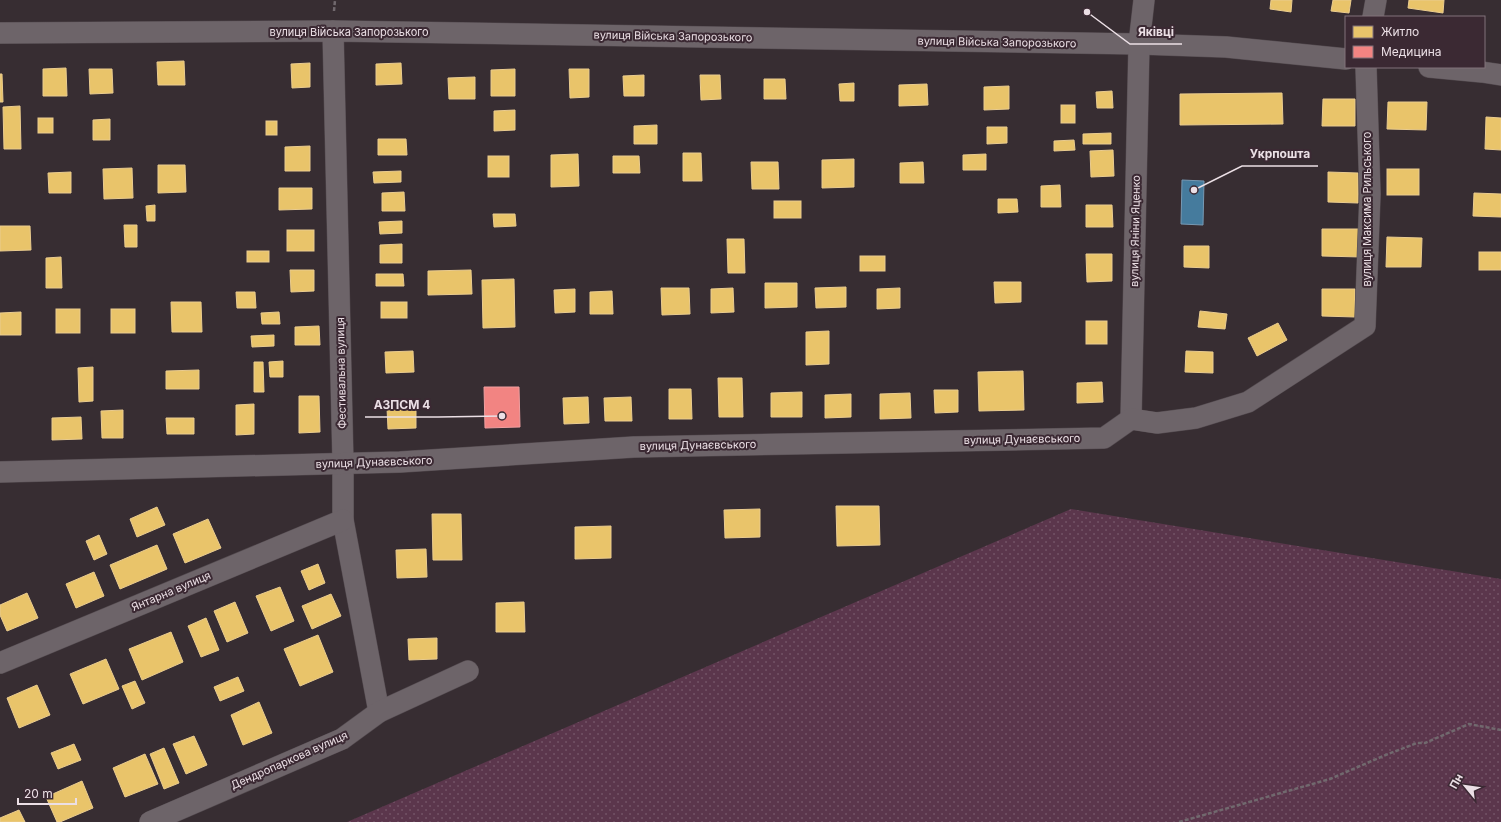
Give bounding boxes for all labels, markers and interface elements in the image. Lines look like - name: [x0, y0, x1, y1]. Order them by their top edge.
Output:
- legend: [1345, 16, 1485, 68]
- callout: Яківці: [1130, 20, 1182, 44]
- text: Яківці: [1138, 24, 1174, 39]
- text: Житло: [1381, 24, 1419, 39]
- street label: вулиця Війська Запорозького: [270, 25, 429, 39]
- street label: вулиця Війська Запорозького: [593, 28, 753, 44]
- street label: вулиця Війська Запорозького: [917, 34, 1077, 50]
- text: Медицина: [1381, 44, 1442, 59]
- street label: вулиця Максима Рильського: [1360, 131, 1374, 286]
- callout: Укрпошта: [1242, 142, 1318, 166]
- text: Укрпошта: [1250, 146, 1310, 161]
- street label: вулиця Яніни Яценко: [1127, 175, 1143, 287]
- street label: Фестивальна вулиця: [333, 317, 349, 429]
- callout: АЗПСМ 4: [365, 393, 438, 417]
- text: АЗПСМ 4: [374, 397, 430, 412]
- street label: вулиця Дунаєвського: [964, 431, 1081, 447]
- street label: вулиця Дунаєвського: [640, 437, 757, 453]
- street label: вулиця Дунаєвського: [315, 453, 433, 471]
- street label: Янтарна вулиця: [129, 568, 213, 614]
- street label: Дендропаркова вулиця: [228, 728, 350, 792]
- north arrow: [1445, 766, 1485, 806]
- text: Пн: [1446, 771, 1466, 791]
- scale bar: [18, 780, 76, 806]
- text: 20 m: [24, 786, 53, 801]

